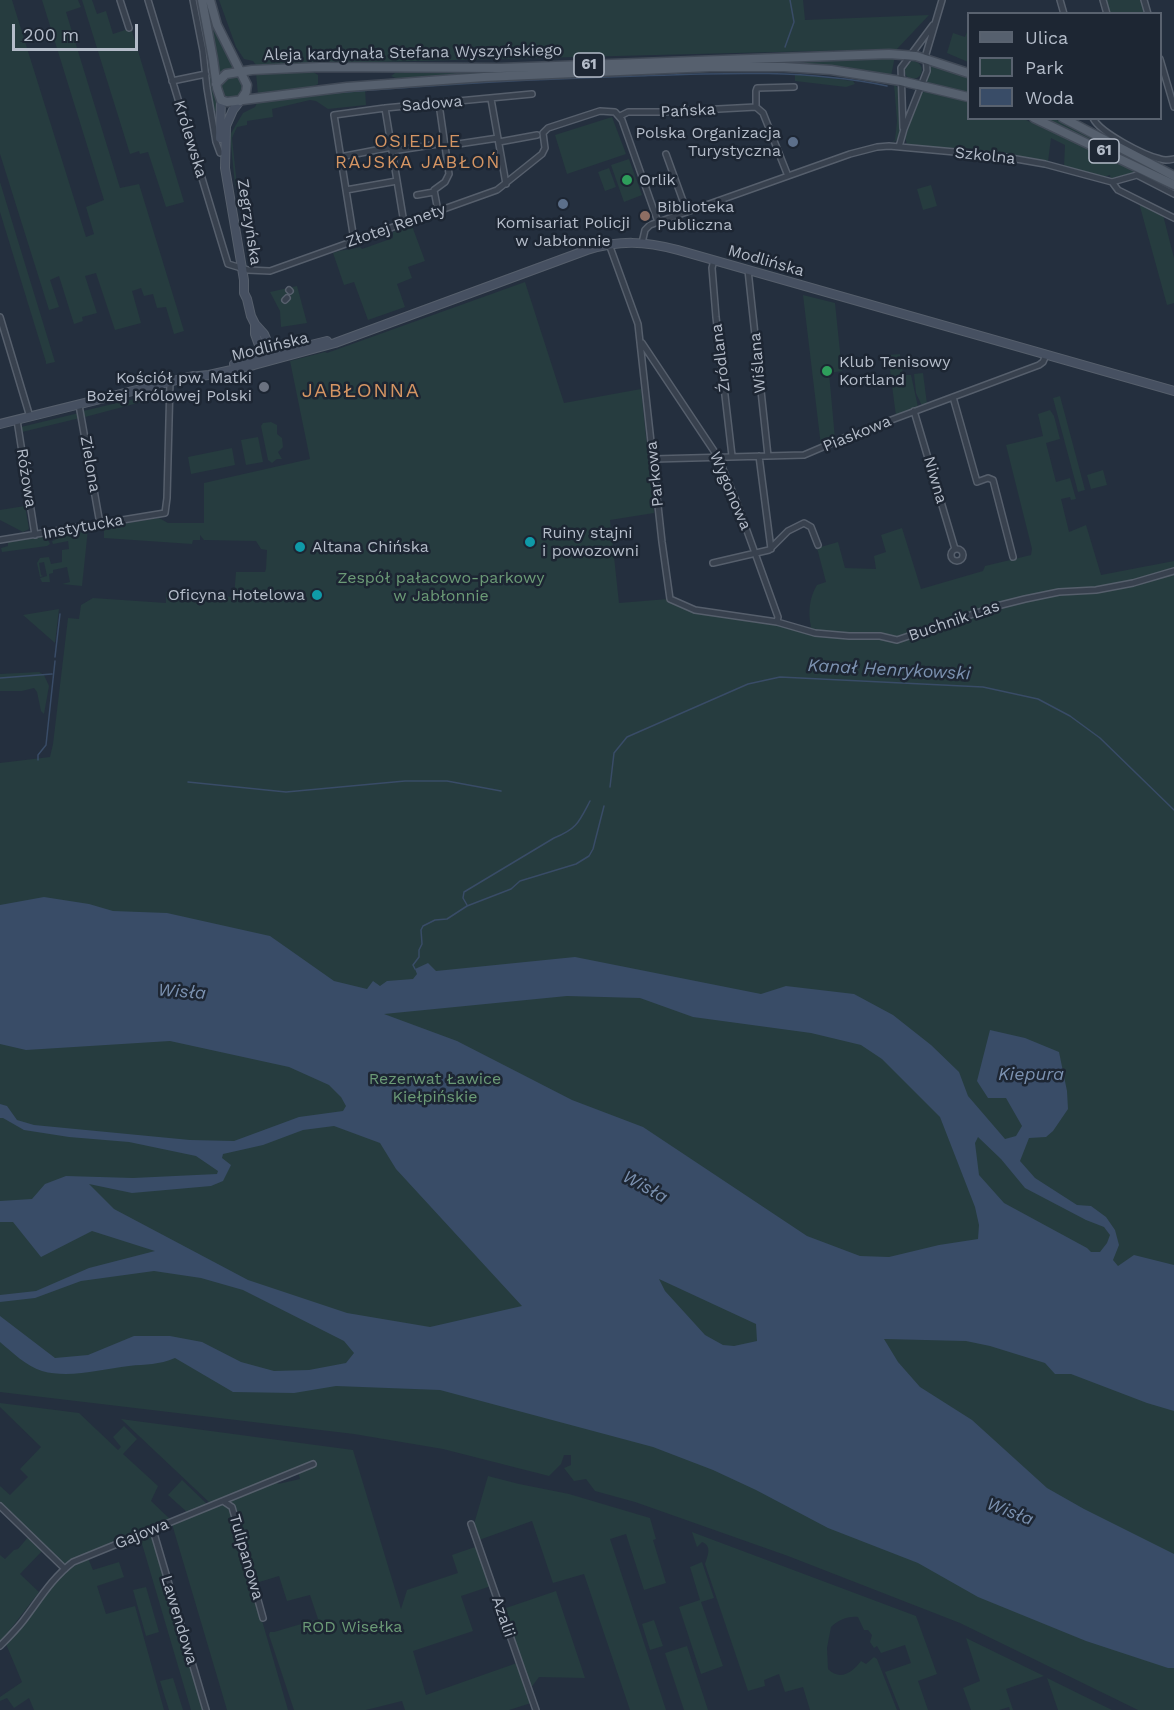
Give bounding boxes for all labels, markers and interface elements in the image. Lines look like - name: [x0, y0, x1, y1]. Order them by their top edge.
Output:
- scale bar: [15, 12, 141, 50]
- legend: [967, 12, 1162, 120]
- text: 200 m: [23, 24, 79, 45]
- text: Ulica: [1025, 27, 1068, 48]
- street label: Aleja kardynała Stefana Wyszyńskiego: [264, 41, 562, 65]
- road number: 61: [574, 53, 604, 77]
- text: Park: [1025, 57, 1064, 78]
- text: Woda: [1025, 87, 1074, 108]
- street label: Sadowa: [401, 92, 463, 116]
- street label: Królewska: [169, 98, 211, 180]
- street label: Pańska: [660, 100, 716, 122]
- place label: Polska Organizacja Turystyczna: [635, 123, 781, 161]
- district label: OSIEDLE RAJSKA JABŁOŃ: [335, 131, 501, 174]
- marker: Polska Organizacja Turystyczna: [786, 135, 800, 149]
- road number: 61: [1089, 139, 1119, 163]
- street label: Szkolna: [954, 143, 1016, 169]
- place label: Orlik: [639, 170, 676, 190]
- marker: Orlik: [620, 173, 634, 187]
- street label: Zegrzyńska: [233, 177, 265, 267]
- marker: Komisariat Policji w Jabłonnie: [556, 197, 570, 211]
- place label: Biblioteka Publiczna: [657, 197, 734, 235]
- street label: Złotej Renety: [344, 200, 448, 252]
- marker: Biblioteka Publiczna: [638, 209, 652, 223]
- place label: Komisariat Policji w Jabłonnie: [496, 213, 630, 251]
- street label: Modlińska: [726, 241, 806, 281]
- street label: Źródlana: [707, 323, 735, 393]
- street label: Modlińska: [230, 328, 310, 366]
- street label: Wiślana: [746, 332, 770, 394]
- place label: Klub Tenisowy Kortland: [839, 352, 950, 390]
- marker: Klub Tenisowy Kortland: [820, 364, 834, 378]
- place label: Kościół pw. Matki Bożej Królowej Polski: [86, 368, 252, 406]
- district label: JABŁONNA: [302, 379, 420, 403]
- marker: Kościół pw. Matki Bożej Królowej Polski: [257, 380, 271, 394]
- street label: Piaskowa: [820, 412, 894, 456]
- street label: Zielona: [76, 434, 104, 494]
- street label: Parkowa: [642, 440, 668, 508]
- street label: Różowa: [12, 447, 40, 509]
- street label: Wygonowa: [705, 449, 755, 533]
- street label: Niwna: [919, 454, 951, 506]
- street label: Instytucka: [41, 510, 125, 544]
- place label: Ruiny stajni i powozowni: [542, 523, 639, 561]
- marker: Ruiny stajni i powozowni: [523, 535, 537, 549]
- place label: Altana Chińska: [312, 537, 429, 557]
- marker: Altana Chińska: [293, 540, 307, 554]
- park label: Zespół pałacowo-parkowy w Jabłonnie: [337, 568, 545, 606]
- place label: Oficyna Hotelowa: [168, 585, 305, 605]
- marker: Oficyna Hotelowa: [310, 588, 324, 602]
- street label: Buchnik Las: [906, 596, 1002, 646]
- water label: Kanał Henrykowski: [807, 655, 971, 685]
- water label: Wisła: [157, 980, 207, 1004]
- water label: Kiepura: [998, 1064, 1064, 1086]
- park label: Rezerwat Ławice Kiełpińskie: [369, 1069, 501, 1107]
- water label: Wisła: [619, 1166, 671, 1208]
- water label: Wisła: [984, 1493, 1036, 1531]
- street label: Tulipanowa: [225, 1512, 267, 1602]
- street label: Gajowa: [112, 1515, 172, 1553]
- street label: Lawendowa: [156, 1573, 202, 1667]
- street label: Azalii: [487, 1594, 519, 1640]
- park label: ROD Wisełka: [302, 1617, 402, 1637]

